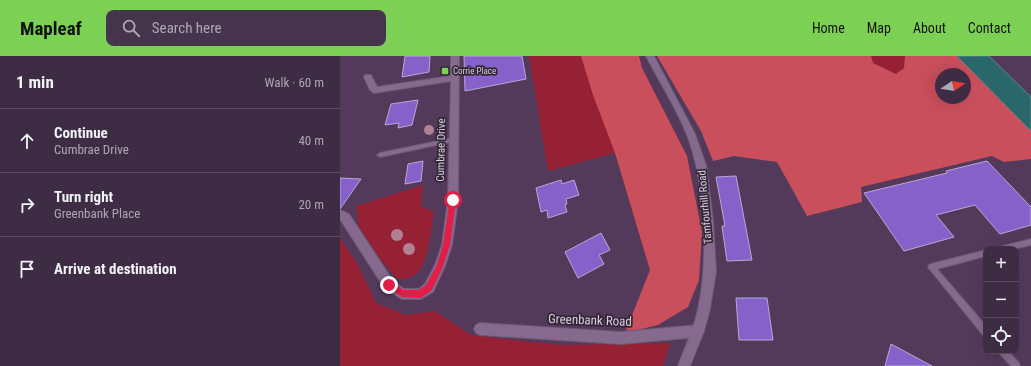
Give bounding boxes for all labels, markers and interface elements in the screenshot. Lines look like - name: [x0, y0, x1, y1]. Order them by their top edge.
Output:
- search box: [106, 10, 386, 46]
- text: Mapleaf: [20, 17, 82, 40]
- icon: search: [120, 17, 142, 39]
- text: Search here: [152, 19, 222, 37]
- text: Home: [812, 20, 845, 36]
- text: Map: [867, 20, 891, 36]
- text: About: [913, 20, 946, 36]
- text: Contact: [968, 20, 1011, 36]
- marker: Corrie Place: [440, 66, 450, 76]
- place label: Corrie Place: [453, 66, 496, 76]
- north arrow: [935, 68, 971, 104]
- text: 1 min: [16, 72, 54, 92]
- text: Walk · 60 m: [264, 75, 324, 90]
- street label: Cumbrae Drive: [434, 118, 448, 182]
- text: Continue: [54, 124, 108, 142]
- icon: ahead: [16, 130, 38, 152]
- text: 40 m: [298, 133, 324, 148]
- text: Cumbrae Drive: [54, 142, 129, 157]
- street label: Tamfourhill Road: [695, 170, 715, 244]
- text: Turn right: [54, 188, 113, 206]
- route start: [444, 191, 462, 209]
- icon: right: [16, 194, 38, 216]
- text: 20 m: [298, 197, 324, 212]
- text: Greenbank Place: [54, 206, 140, 221]
- map controls: [983, 246, 1019, 354]
- button: +: [983, 246, 1019, 282]
- icon: arrive: [16, 258, 38, 280]
- text: Arrive at destination: [54, 260, 177, 278]
- route end: [380, 276, 398, 294]
- button: −: [983, 282, 1019, 318]
- street label: Greenbank Road: [548, 311, 632, 329]
- button: locate: [983, 318, 1019, 354]

